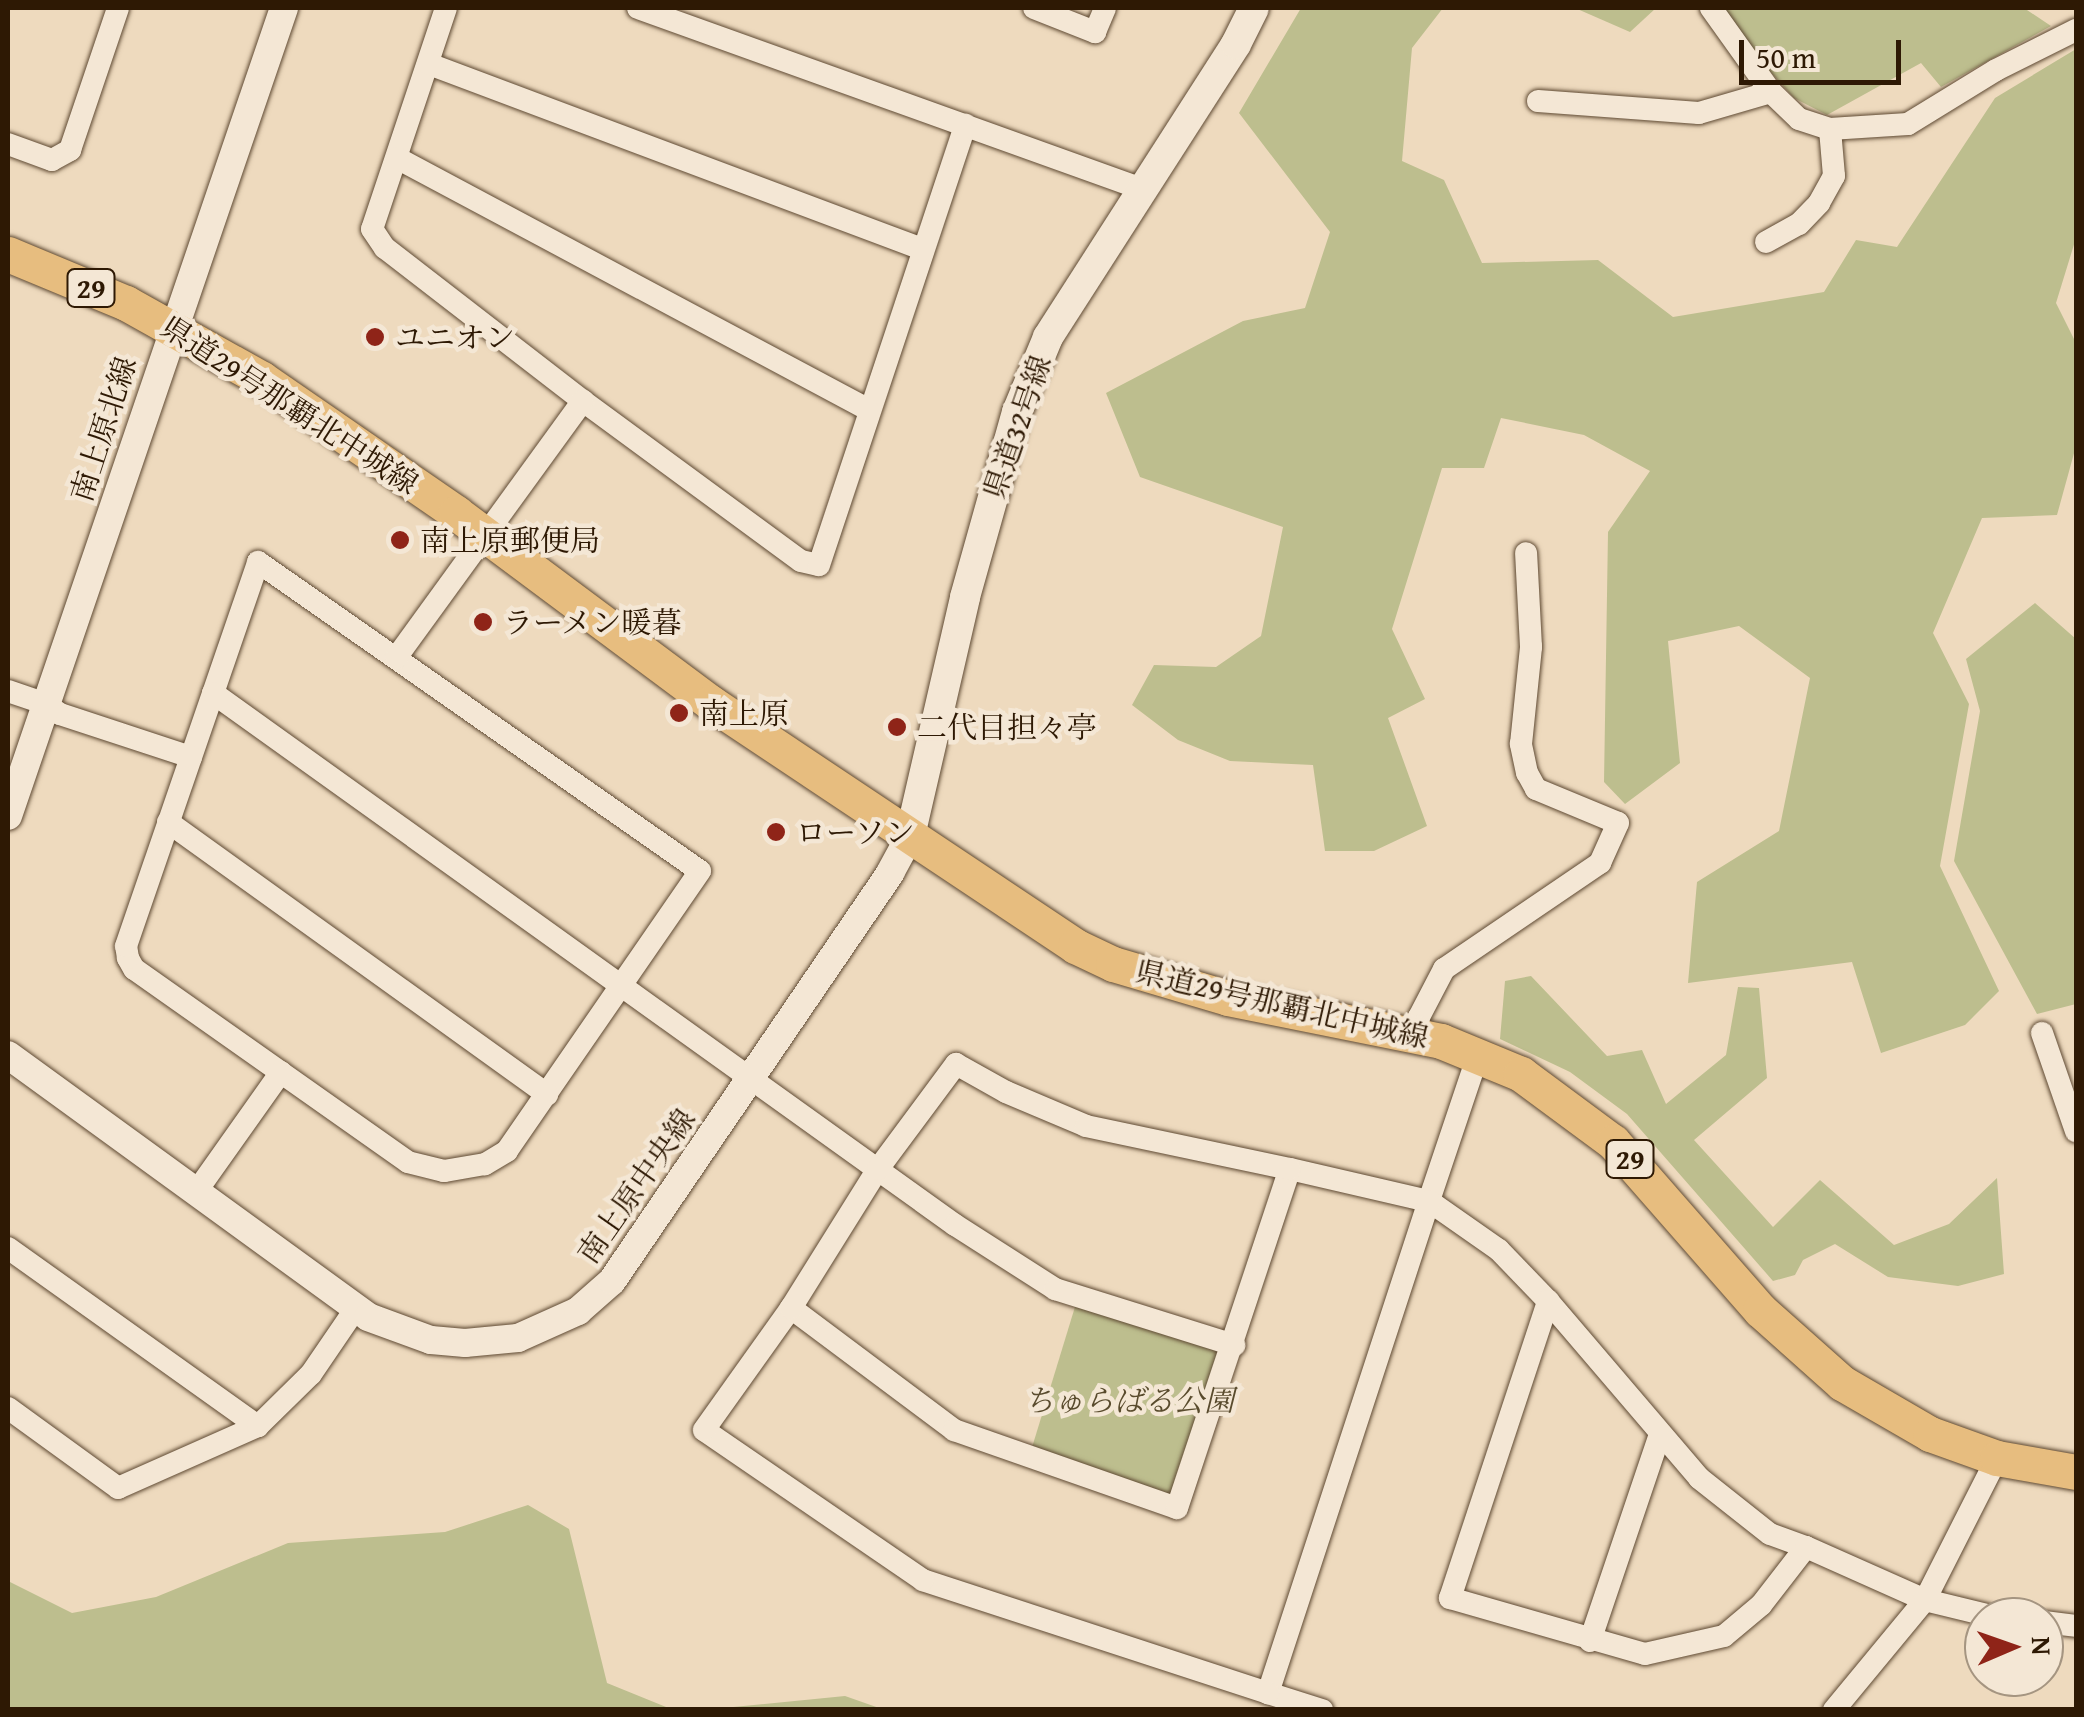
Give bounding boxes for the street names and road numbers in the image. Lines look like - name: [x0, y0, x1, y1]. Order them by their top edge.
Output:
- road number: 29: [66, 265, 116, 311]
- street label: 県道29号那覇北中城線: [155, 309, 425, 501]
- street label: 県道32号線: [976, 351, 1058, 503]
- street label: 南上原北線: [63, 352, 143, 506]
- street label: 県道29号那覇北中城線: [1132, 953, 1432, 1055]
- street label: 南上原中央線: [570, 1102, 702, 1270]
- road number: 29: [1605, 1136, 1655, 1182]

